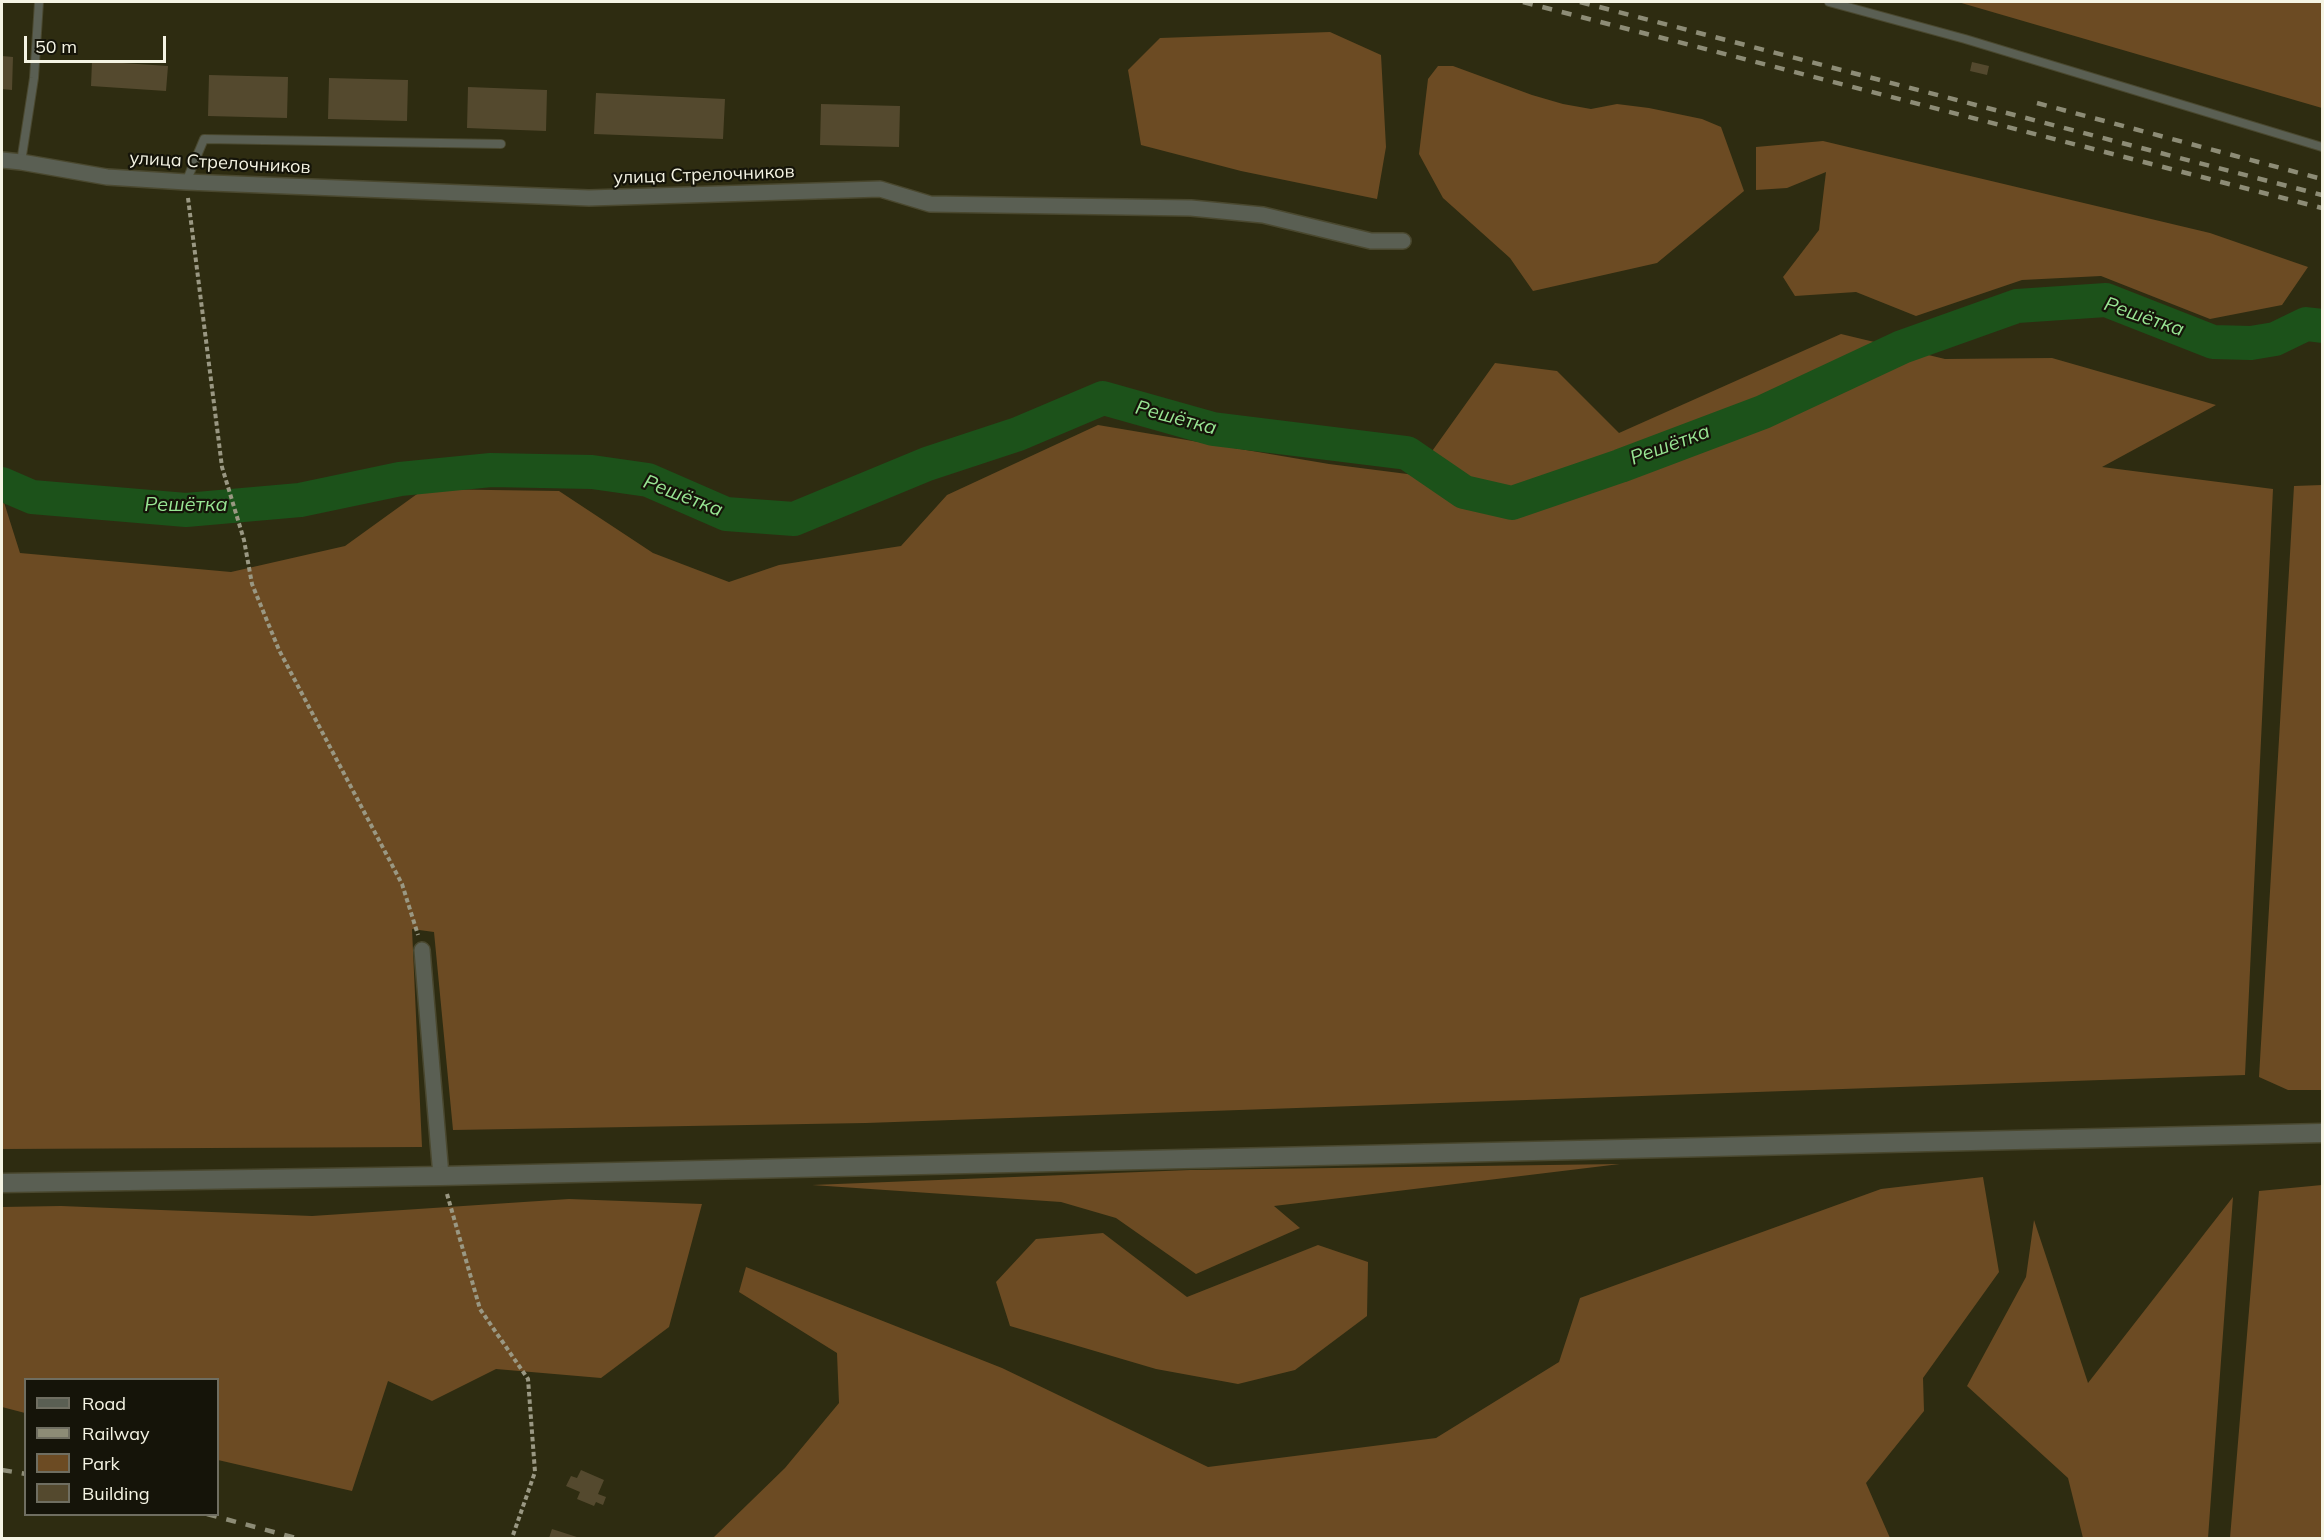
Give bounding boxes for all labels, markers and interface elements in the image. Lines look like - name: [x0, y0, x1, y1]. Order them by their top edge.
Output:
- scale bar: [27, 24, 170, 62]
- text: 50 m: [35, 35, 77, 58]
- street label: улица Стрелочников: [129, 147, 311, 179]
- street label: улица Стрелочников: [613, 161, 795, 189]
- water label: Решётка: [2101, 292, 2187, 342]
- water label: Решётка: [1133, 396, 1219, 440]
- water label: Решётка: [1627, 419, 1713, 471]
- water label: Решётка: [640, 470, 726, 522]
- water label: Решётка: [144, 493, 228, 517]
- legend: [24, 1378, 219, 1516]
- text: Road: [82, 1392, 126, 1415]
- text: Railway: [82, 1422, 150, 1445]
- text: Park: [82, 1452, 120, 1475]
- text: Building: [82, 1482, 150, 1505]

